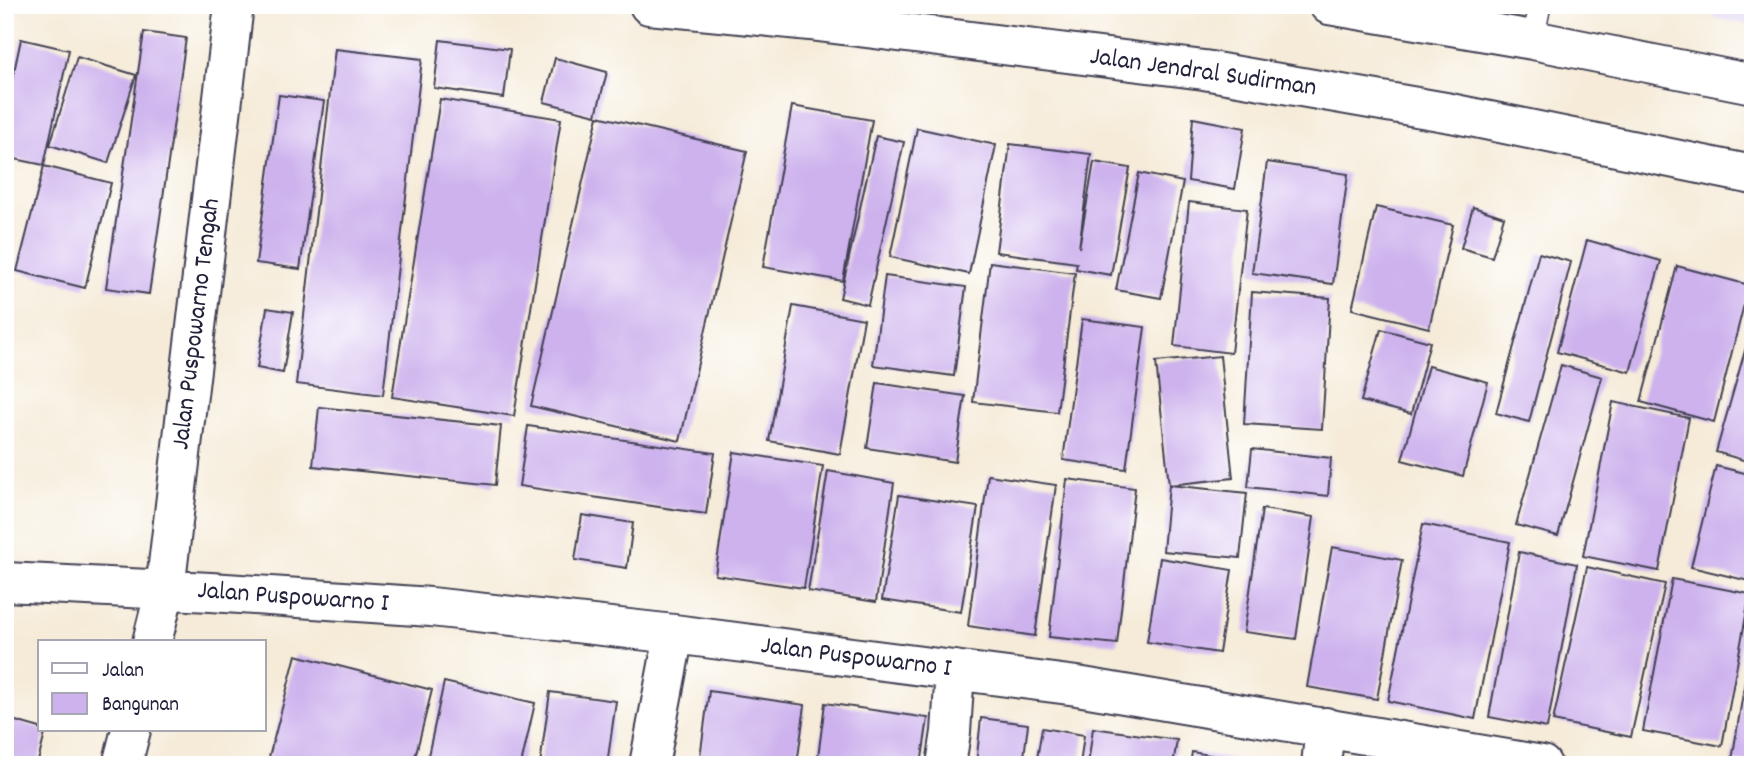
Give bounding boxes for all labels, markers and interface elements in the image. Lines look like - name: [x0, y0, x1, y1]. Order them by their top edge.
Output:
- street label: Jalan Jendral Sudirman: [1087, 39, 1319, 107]
- street label: Jalan Puspowarno Tengah: [163, 196, 231, 452]
- street label: Jalan Puspowarno I: [196, 573, 390, 623]
- street label: Jalan Puspowarno I: [759, 628, 953, 688]
- legend: [38, 640, 266, 732]
- text: Jalan: [102, 657, 144, 687]
- text: Bangunan: [102, 691, 179, 721]

